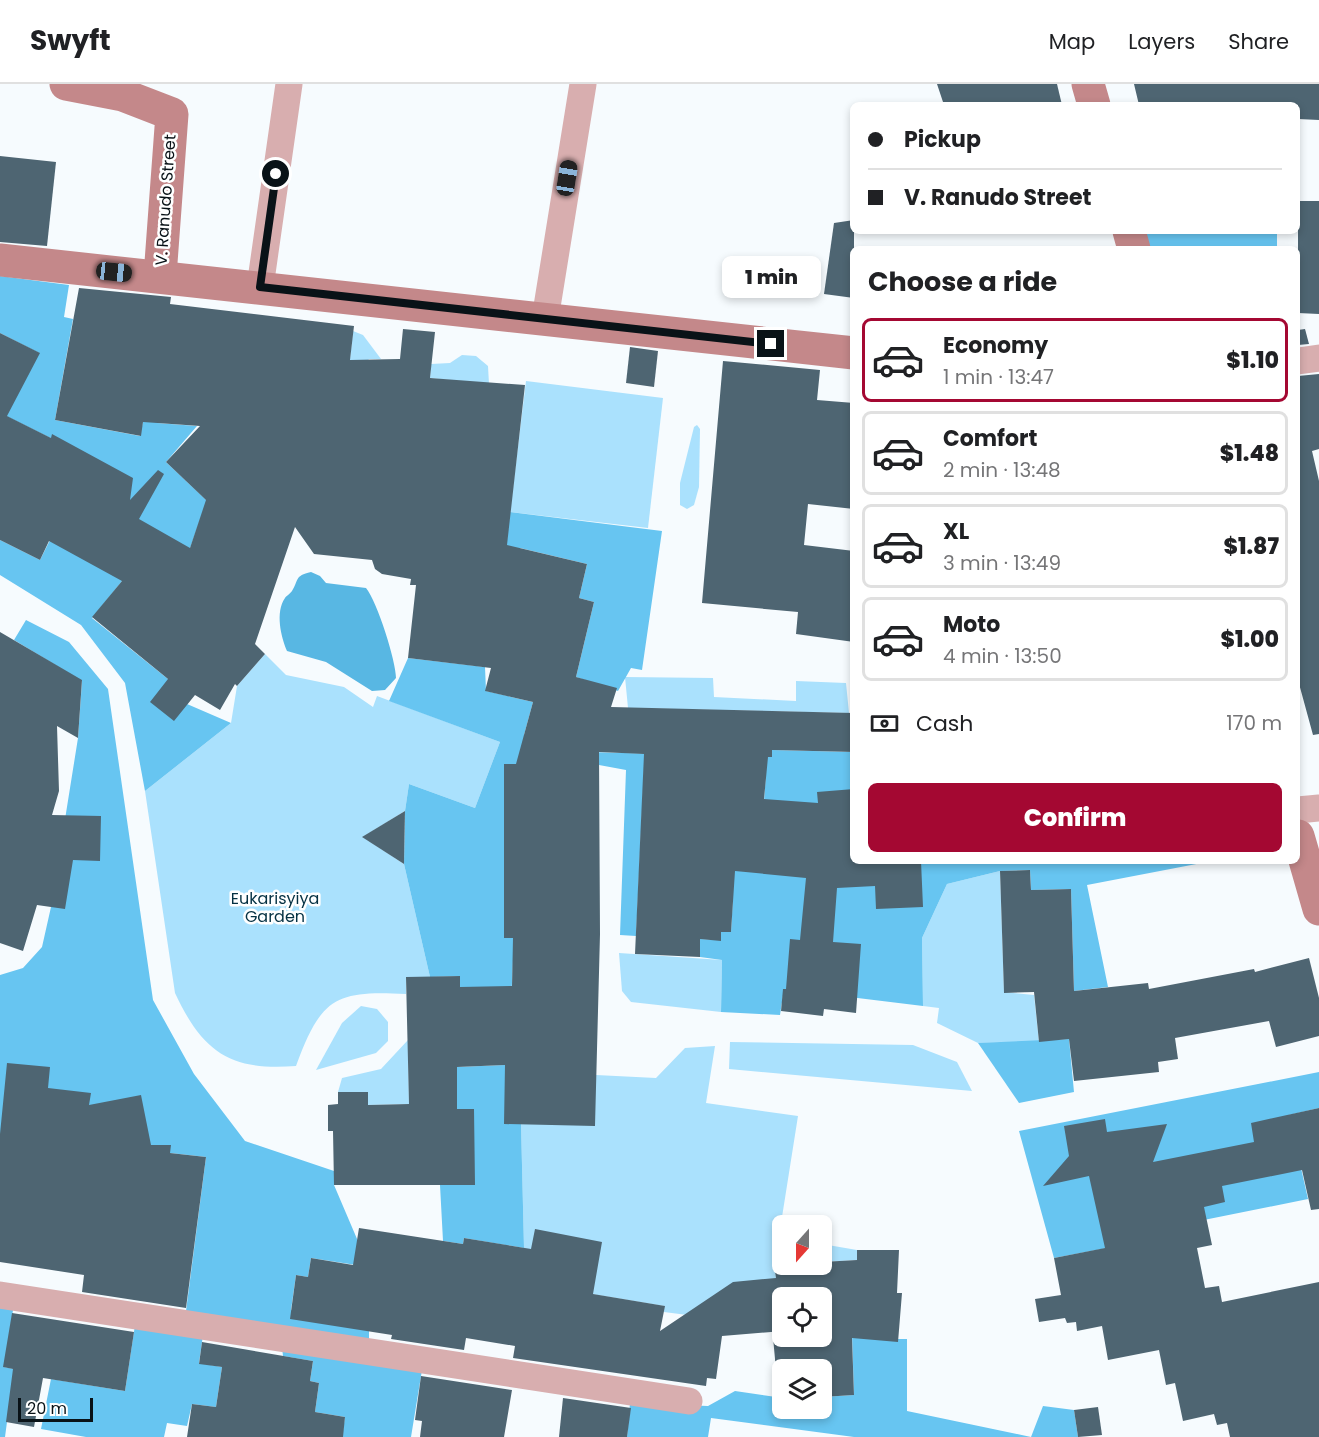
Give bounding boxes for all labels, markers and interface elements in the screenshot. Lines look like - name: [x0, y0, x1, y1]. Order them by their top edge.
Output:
- text: Swyft: [30, 21, 111, 60]
- text: Map: [1049, 27, 1095, 56]
- text: Layers: [1128, 27, 1195, 56]
- text: Share: [1228, 27, 1289, 56]
- text: Pickup: [904, 124, 981, 155]
- street label: V. Ranudo Street: [149, 133, 182, 267]
- car: [555, 159, 579, 197]
- route start: [262, 160, 289, 187]
- text: V. Ranudo Street: [904, 182, 1091, 213]
- callout: 1 min: [722, 257, 820, 299]
- car: [95, 261, 133, 283]
- text: 1 min: [745, 263, 798, 291]
- text: Choose a ride: [868, 263, 1057, 300]
- route end: [757, 330, 784, 357]
- text: Economy: [943, 330, 1048, 361]
- icon: car: [871, 333, 925, 387]
- text: $1.10: [1226, 345, 1279, 376]
- text: 1 min · 13:47: [943, 363, 1054, 391]
- text: Comfort: [943, 423, 1037, 454]
- icon: car: [871, 426, 925, 480]
- text: $1.48: [1220, 438, 1279, 469]
- text: 2 min · 13:48: [943, 456, 1061, 484]
- text: XL: [943, 516, 969, 547]
- icon: car: [871, 519, 925, 573]
- text: $1.87: [1223, 531, 1279, 562]
- text: 3 min · 13:49: [943, 549, 1061, 577]
- text: Moto: [943, 609, 1000, 640]
- icon: car: [871, 612, 925, 666]
- text: $1.00: [1220, 624, 1279, 655]
- text: 4 min · 13:50: [943, 642, 1062, 670]
- icon: cash: [868, 707, 901, 740]
- text: Cash: [916, 708, 973, 739]
- text: 170 m: [1226, 709, 1282, 737]
- button: Confirm: [868, 783, 1282, 852]
- park label: Eukarisyiya Garden: [231, 887, 319, 928]
- north arrow: [772, 1215, 832, 1275]
- map controls: [772, 1215, 832, 1419]
- button: locate: [772, 1287, 832, 1347]
- button: layers: [772, 1359, 832, 1419]
- scale bar: [18, 1395, 93, 1422]
- text: 20 m: [27, 1397, 67, 1420]

